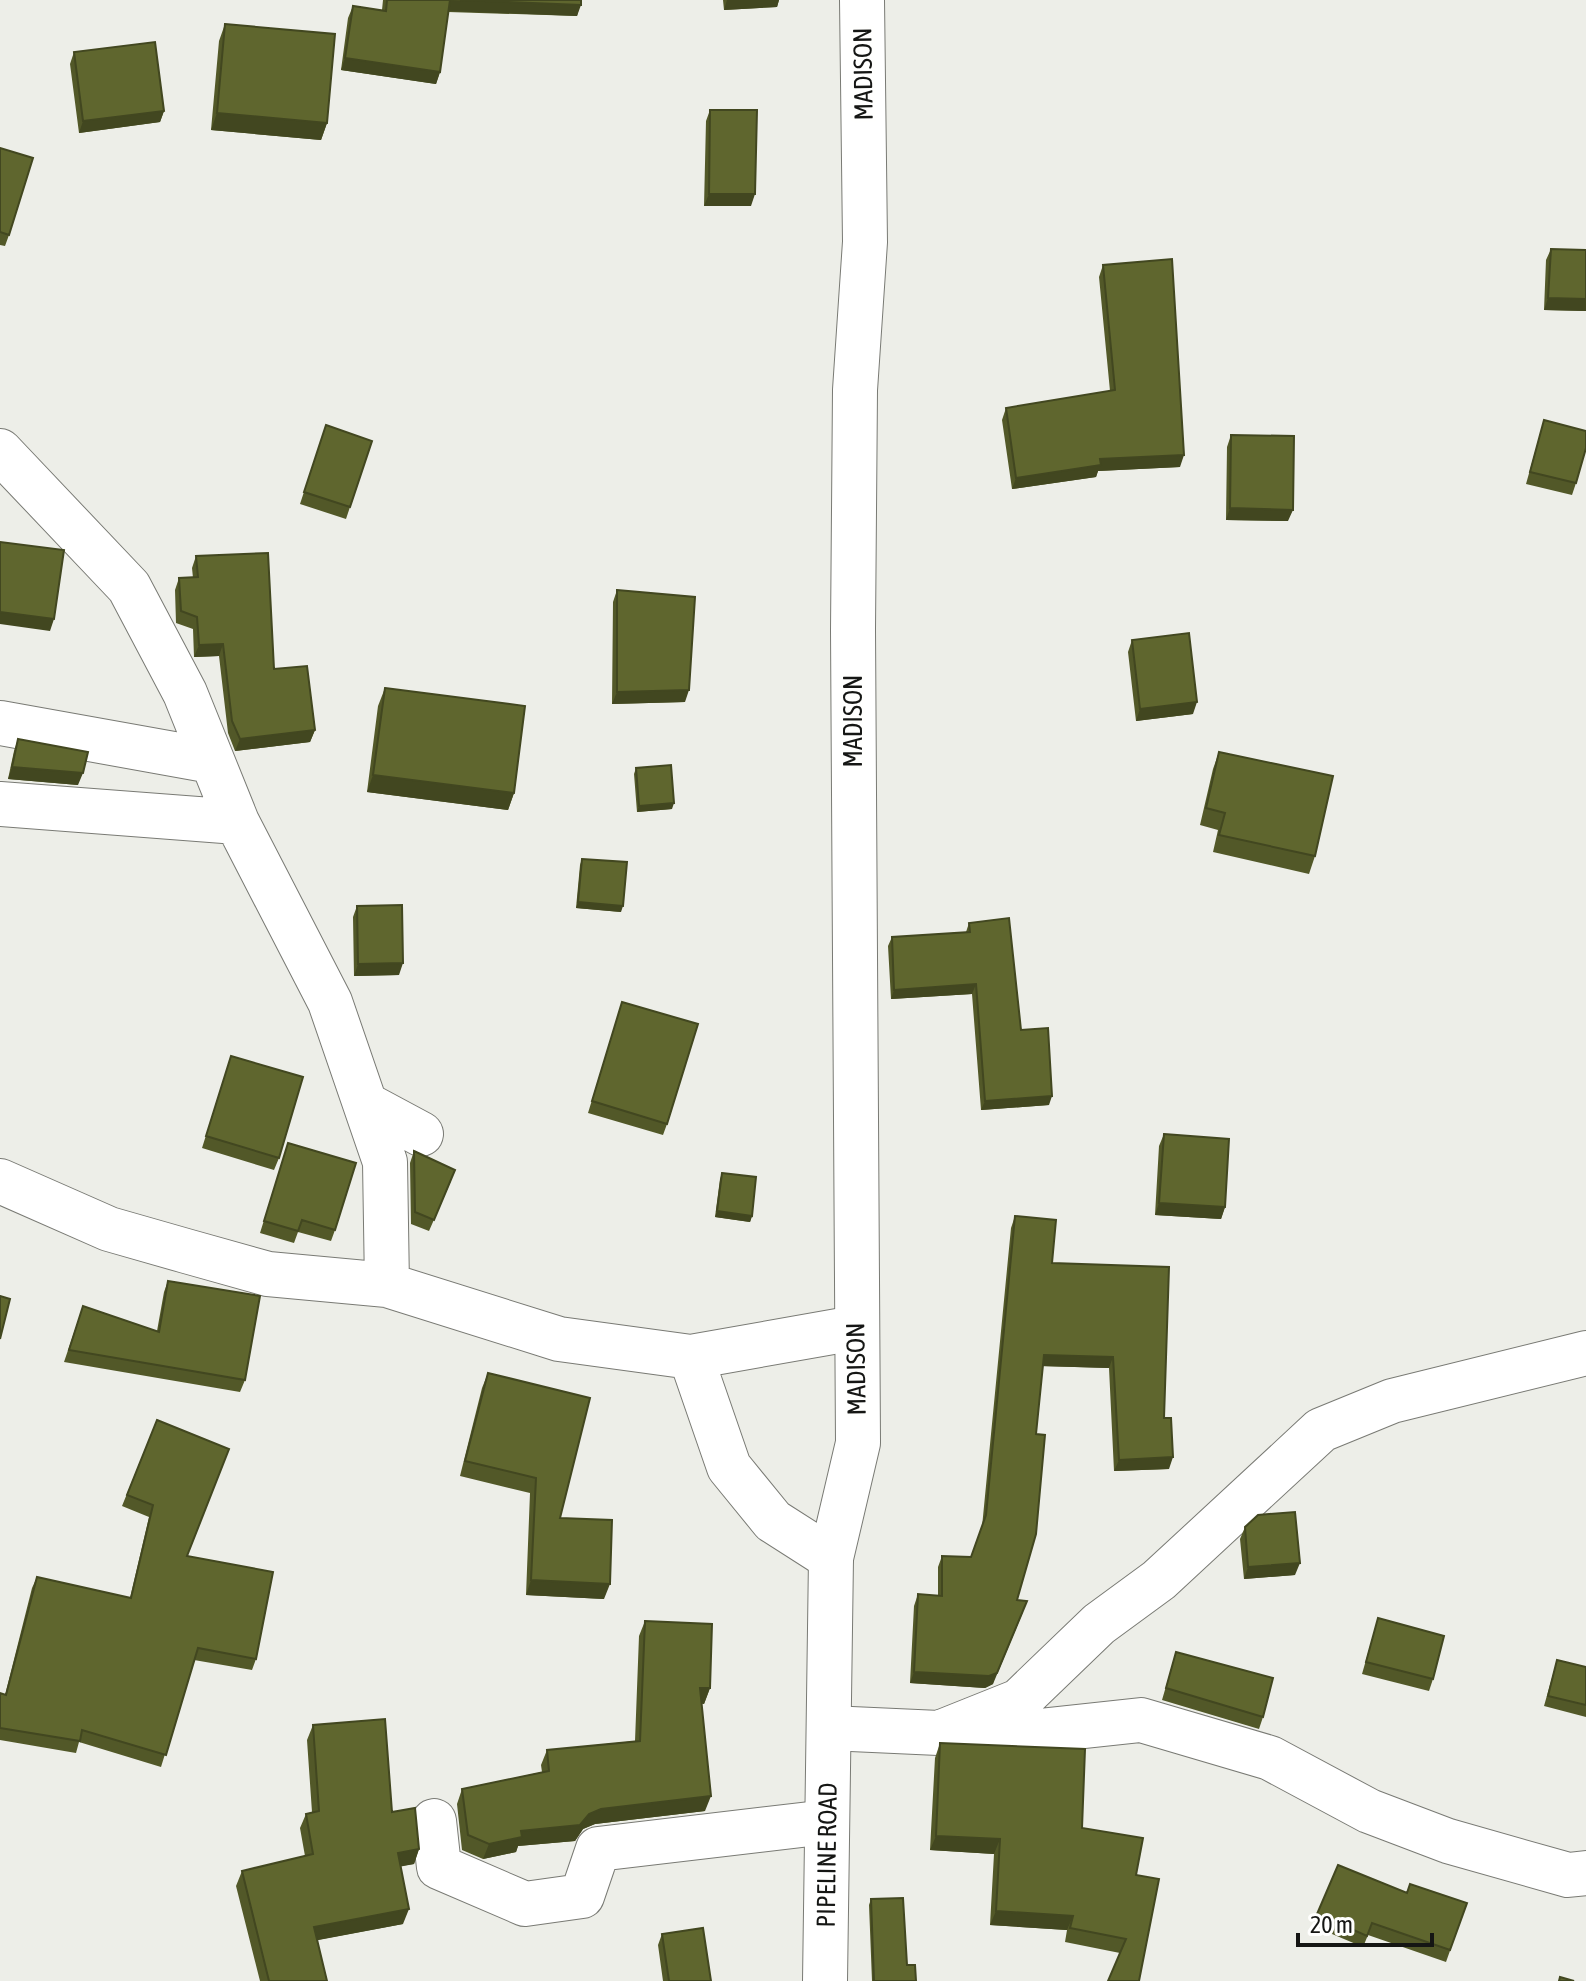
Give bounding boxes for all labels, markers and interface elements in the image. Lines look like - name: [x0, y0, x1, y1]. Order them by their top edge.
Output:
- street label: MADISON: [847, 27, 879, 121]
- street label: MADISON: [838, 675, 868, 767]
- street label: MADISON: [840, 1322, 872, 1416]
- street label: PIPELINE ROAD: [811, 1782, 843, 1928]
- scale bar: [1298, 1897, 1432, 1947]
- text: 20 m: [1310, 1911, 1353, 1938]

